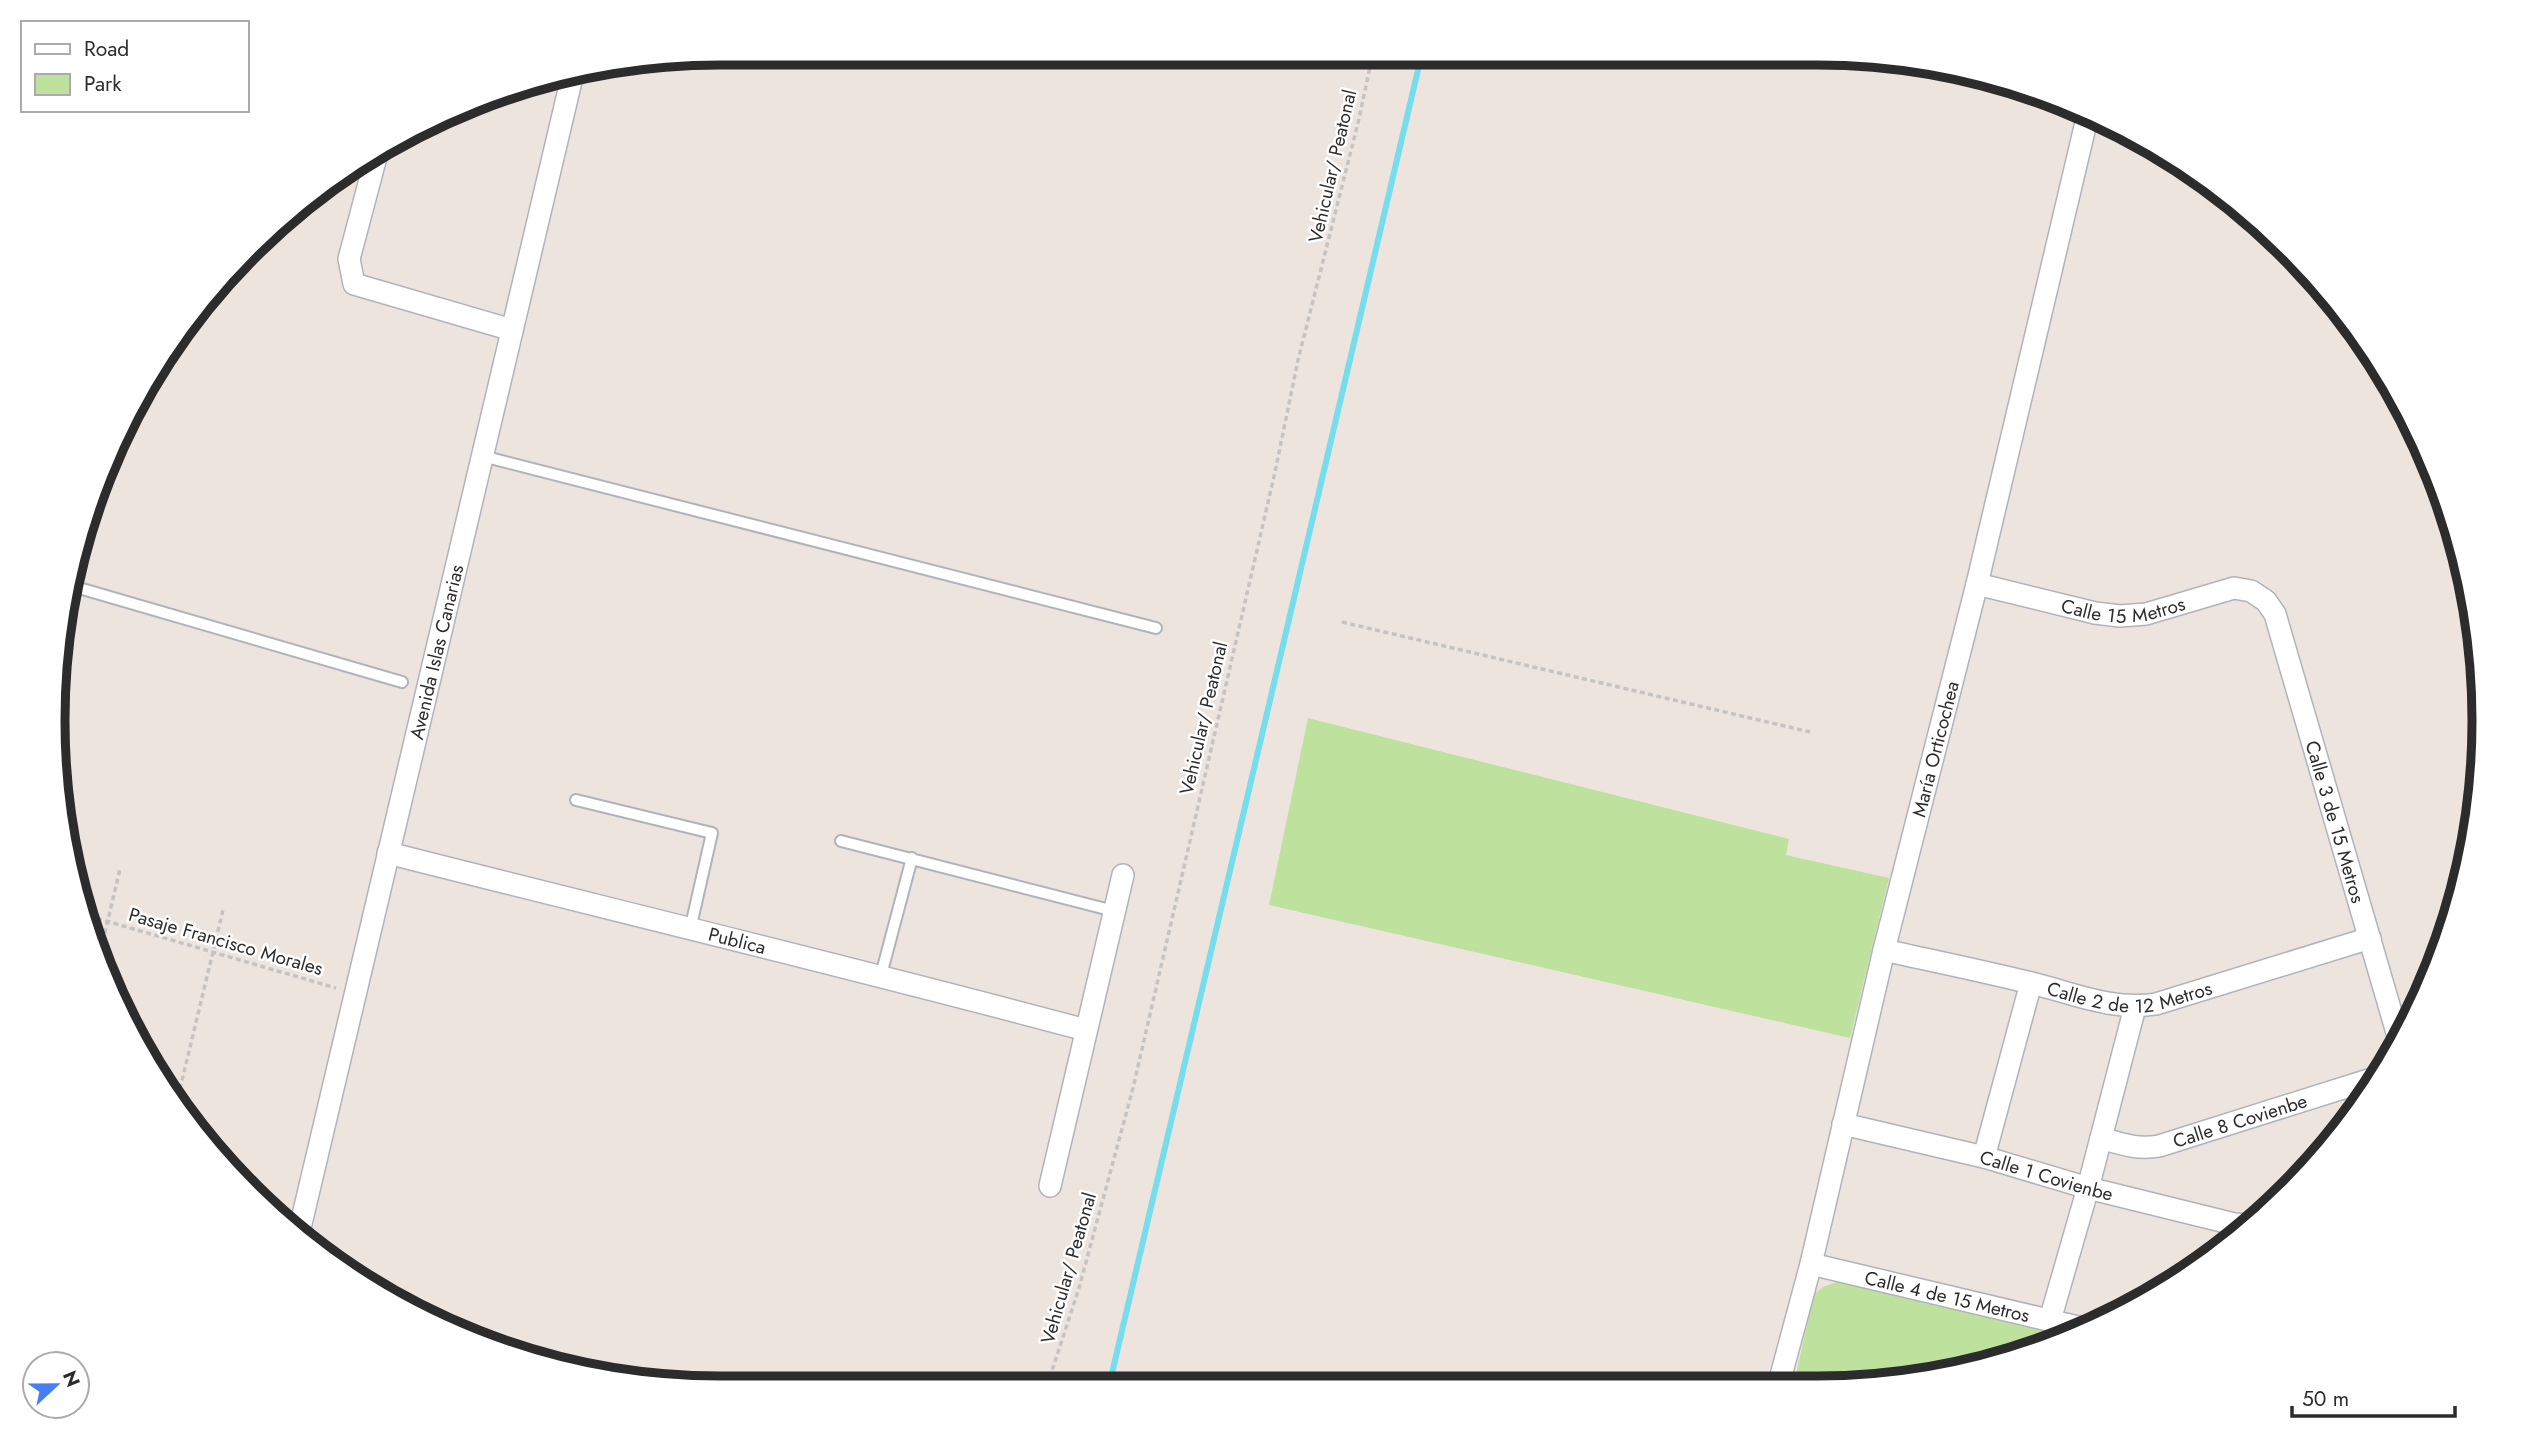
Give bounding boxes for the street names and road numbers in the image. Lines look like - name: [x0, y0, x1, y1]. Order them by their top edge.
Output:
- street label: Vehicular/ Peatonal: [1302, 87, 1363, 245]
- street label: Avenida Islas Canarias: [403, 562, 470, 742]
- street label: Calle 15 Metros: [2058, 590, 2189, 630]
- street label: Vehicular/ Peatonal: [1173, 639, 1234, 797]
- street label: María Orticochea: [1905, 678, 1966, 820]
- street label: Calle 3 de 15 Metros: [2299, 738, 2372, 907]
- street label: Pasaje Francisco Morales: [126, 901, 326, 982]
- street label: Publica: [706, 921, 769, 961]
- street label: Calle 2 de 12 Metros: [2044, 974, 2216, 1020]
- street label: Calle 8 Covienbe: [2170, 1087, 2311, 1155]
- street label: Calle 1 Covienbe: [1977, 1144, 2116, 1208]
- street label: Vehicular/ Peatonal: [1034, 1189, 1103, 1347]
- street label: Calle 4 de 15 Metros: [1862, 1264, 2033, 1329]

